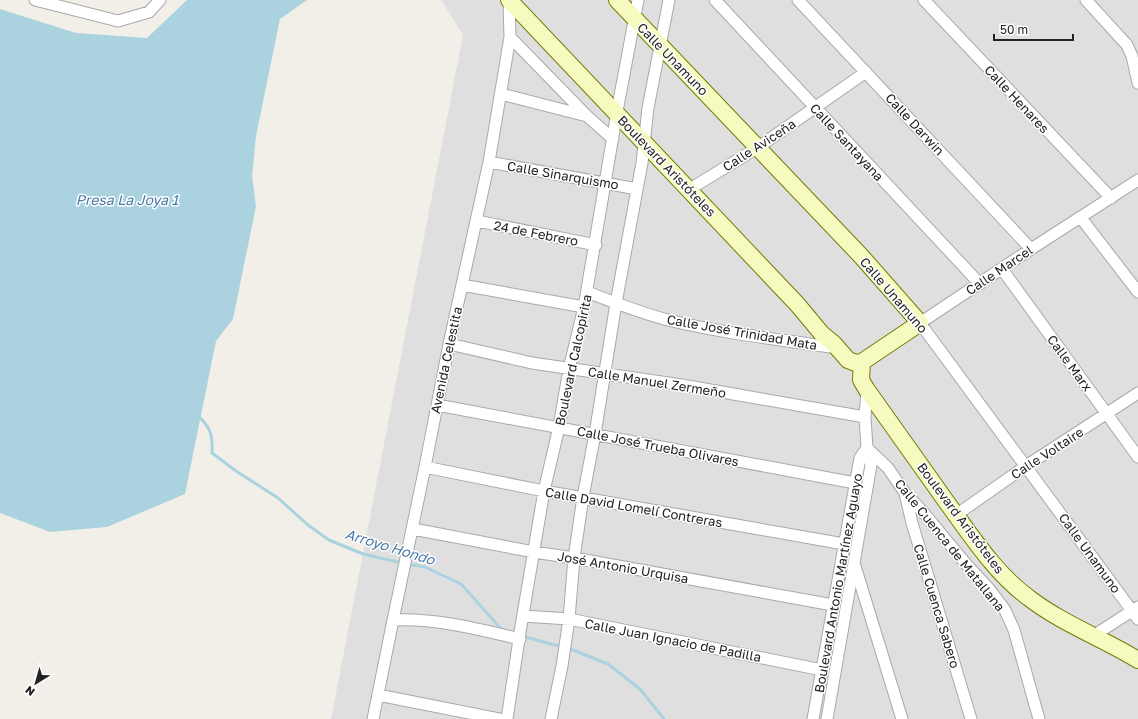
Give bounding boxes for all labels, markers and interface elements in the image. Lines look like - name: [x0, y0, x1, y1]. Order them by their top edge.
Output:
- scale bar: [994, 16, 1073, 42]
- street label: Calle Unamuno: [634, 19, 712, 99]
- text: 50 m: [1000, 22, 1028, 37]
- street label: Calle Henares: [981, 62, 1053, 136]
- street label: Calle Darwin: [882, 90, 948, 158]
- street label: Calle Santayana: [807, 100, 887, 184]
- street label: Boulevard Aristóteles: [615, 112, 720, 220]
- street label: Calle Aviceña: [719, 115, 799, 175]
- street label: Calle Sinarquismo: [506, 157, 620, 193]
- water label: Presa La Joya 1: [76, 191, 178, 208]
- street label: 24 de Febrero: [492, 217, 580, 249]
- street label: Calle Marcel: [962, 242, 1036, 298]
- street label: Calle Unamuno: [857, 254, 931, 336]
- street label: Boulevard Calcopirita: [551, 293, 595, 427]
- street label: Avenida Celestita: [427, 305, 465, 415]
- street label: Calle José Trinidad Mata: [666, 311, 818, 353]
- street label: Calle Marx: [1044, 332, 1096, 394]
- street label: Calle Manuel Zermeño: [587, 363, 727, 401]
- street label: Calle José Trueba Olivares: [576, 422, 740, 470]
- street label: Calle Voltaire: [1008, 424, 1086, 482]
- street label: Boulevard Aristóteles: [914, 459, 1008, 577]
- street label: Boulevard Antonio Martínez Aguayo: [811, 472, 865, 694]
- street label: Calle Cuenca de Matallana: [892, 476, 1008, 614]
- street label: Calle David Lomelí Contreras: [544, 484, 724, 531]
- street label: Calle Unamuno: [1056, 510, 1125, 596]
- water label: Arroyo Hondo: [343, 525, 438, 569]
- street label: Calle Cuenca Sabero: [910, 542, 964, 670]
- street label: José Antonio Urquisa: [556, 548, 690, 586]
- street label: Calle Juan Ignacio de Padilla: [583, 615, 763, 665]
- north arrow: [16, 663, 56, 703]
- text: N: [22, 684, 37, 699]

